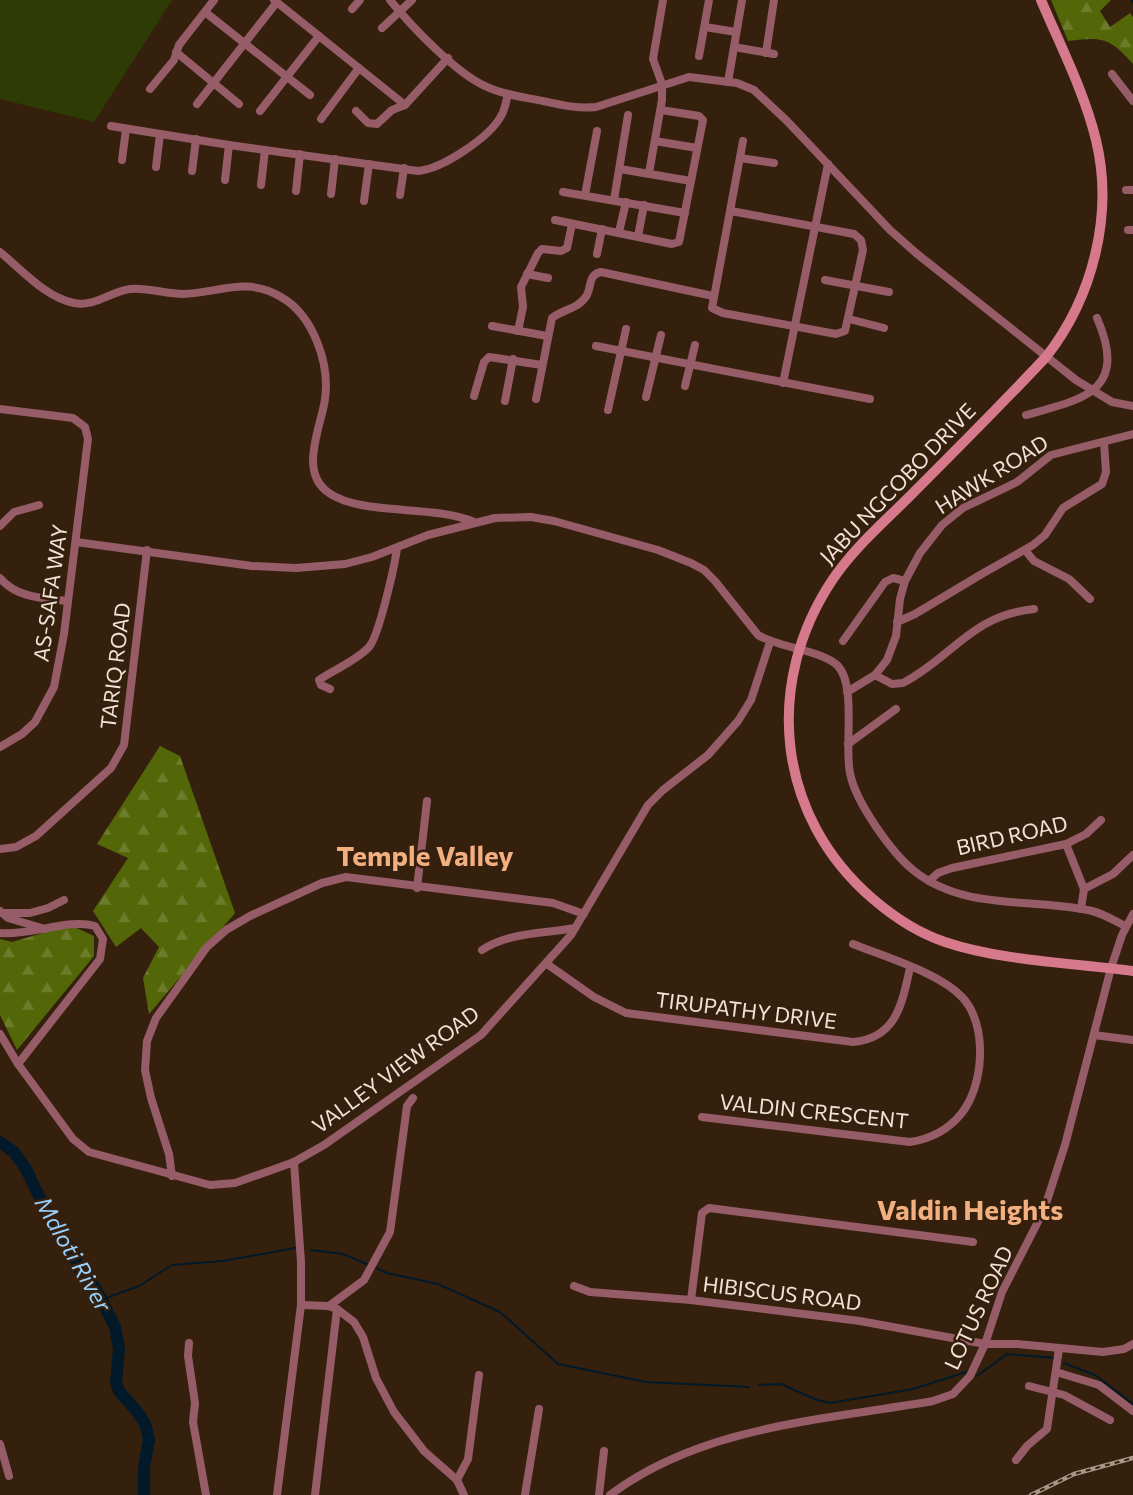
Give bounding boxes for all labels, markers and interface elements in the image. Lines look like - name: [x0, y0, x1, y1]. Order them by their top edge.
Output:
- street label: JABU NGCOBO DRIVE: [814, 398, 980, 568]
- street label: HAWK ROAD: [930, 429, 1052, 518]
- street label: AS-SAFA WAY: [28, 522, 72, 663]
- street label: TARIQ ROAD: [94, 601, 135, 731]
- street label: BIRD ROAD: [954, 810, 1070, 859]
- district label: Temple Valley: [336, 838, 514, 872]
- street label: TIRUPATHY DRIVE: [654, 986, 838, 1033]
- street label: VALLEY VIEW ROAD: [307, 1000, 483, 1138]
- street label: VALDIN CRESCENT: [718, 1088, 910, 1133]
- water label: Mdloti River: [30, 1191, 118, 1317]
- district label: Valdin Heights: [877, 1192, 1063, 1226]
- street label: LOTUS ROAD: [938, 1242, 1017, 1373]
- street label: HIBISCUS ROAD: [701, 1270, 863, 1315]

